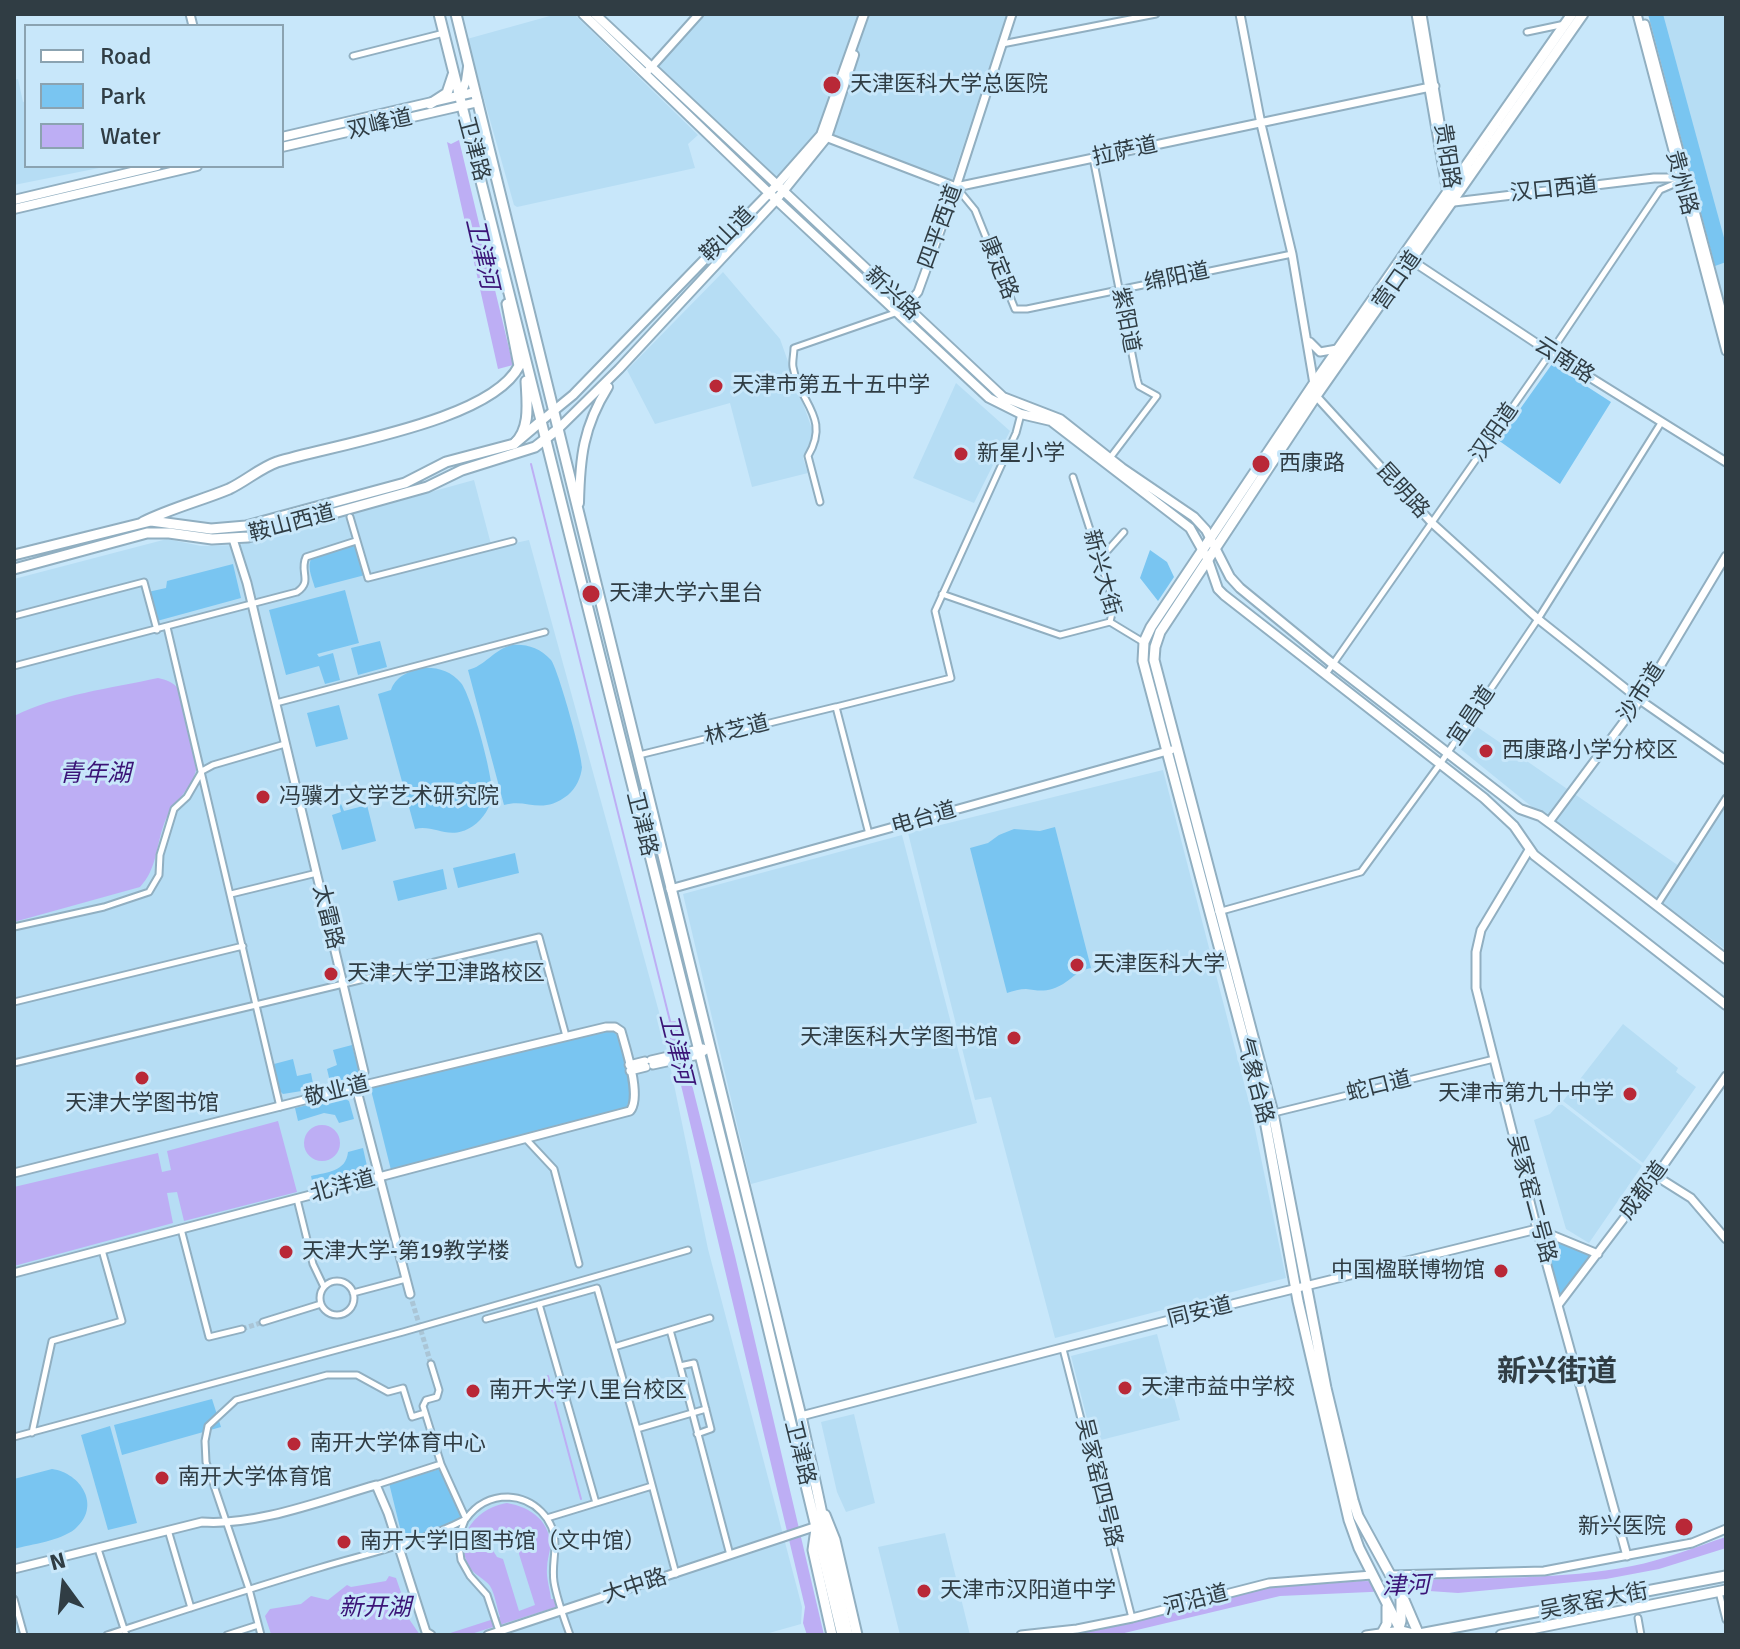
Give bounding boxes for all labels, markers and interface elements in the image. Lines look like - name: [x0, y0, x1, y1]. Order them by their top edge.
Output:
- legend: [24, 24, 284, 168]
- text: Road: [100, 41, 151, 71]
- place label: 天津医科大学总医院: [850, 72, 1048, 98]
- marker: 天津医科大学总医院: [821, 74, 843, 96]
- text: Park: [100, 81, 146, 111]
- street label: 双峰道: [345, 105, 415, 145]
- street label: 卫津路: [452, 114, 494, 184]
- text: Water: [100, 121, 160, 151]
- street label: 贵阳路: [1428, 121, 1464, 191]
- street label: 拉萨道: [1090, 132, 1160, 172]
- street label: 贵州路: [1660, 148, 1702, 218]
- street label: 汉口西道: [1509, 172, 1599, 208]
- street label: 四平西道: [914, 181, 968, 273]
- street label: 鞍山道: [696, 202, 760, 268]
- water label: 卫津河: [459, 216, 503, 292]
- street label: 康定路: [973, 232, 1023, 304]
- street label: 营口道: [1368, 246, 1428, 316]
- street label: 绵阳道: [1142, 258, 1212, 298]
- street label: 新兴路: [859, 262, 925, 326]
- street label: 紫阳道: [1106, 285, 1144, 355]
- street label: 云南路: [1529, 332, 1599, 390]
- place label: 天津市第五十五中学: [732, 373, 930, 399]
- marker: 天津市第五十五中学: [707, 377, 725, 395]
- street label: 汉阳道: [1465, 398, 1525, 468]
- place label: 新星小学: [977, 441, 1065, 467]
- marker: 新星小学: [952, 445, 970, 463]
- place label: 西康路: [1279, 451, 1345, 477]
- marker: 西康路: [1250, 453, 1272, 475]
- street label: 昆明路: [1370, 458, 1434, 524]
- street label: 鞍山西道: [246, 500, 338, 548]
- street label: 新兴大街: [1077, 527, 1125, 619]
- place label: 天津大学六里台: [609, 581, 763, 607]
- marker: 天津大学六里台: [580, 583, 602, 605]
- street label: 沙市道: [1613, 658, 1671, 728]
- street label: 宜昌道: [1443, 681, 1501, 751]
- street label: 林芝道: [702, 710, 772, 752]
- place label: 西康路小学分校区: [1502, 738, 1678, 764]
- marker: 西康路小学分校区: [1477, 742, 1495, 760]
- water label: 青年湖: [59, 761, 131, 789]
- place label: 冯骥才文学艺术研究院: [279, 784, 499, 810]
- marker: 冯骥才文学艺术研究院: [254, 788, 272, 806]
- street label: 卫津路: [620, 789, 662, 859]
- street label: 电台道: [889, 797, 959, 841]
- street label: 太雷路: [306, 882, 348, 952]
- place label: 天津医科大学: [1093, 952, 1225, 978]
- marker: 天津医科大学: [1068, 956, 1086, 974]
- place label: 天津大学卫津路校区: [347, 961, 545, 987]
- marker: 天津大学卫津路校区: [322, 965, 340, 983]
- water label: 卫津河: [652, 1011, 698, 1087]
- place label: 天津医科大学图书馆: [800, 1025, 998, 1051]
- marker: 天津医科大学图书馆: [1005, 1029, 1023, 1047]
- street label: 气象台路: [1230, 1035, 1278, 1127]
- street label: 蛇口道: [1344, 1066, 1414, 1108]
- marker: 天津大学图书馆: [133, 1069, 151, 1087]
- street label: 敬业道: [302, 1071, 372, 1113]
- place label: 天津市第九十中学: [1438, 1081, 1614, 1107]
- marker: 天津市第九十中学: [1621, 1085, 1639, 1103]
- place label: 天津大学图书馆: [65, 1091, 219, 1117]
- street label: 吴家窑二号路: [1501, 1132, 1561, 1266]
- street label: 成都道: [1614, 1157, 1674, 1225]
- street label: 北洋道: [308, 1166, 378, 1208]
- place label: 天津大学-第19教学楼: [302, 1239, 509, 1265]
- marker: 天津大学-第19教学楼: [277, 1243, 295, 1261]
- place label: 中国楹联博物馆: [1331, 1258, 1485, 1284]
- marker: 中国楹联博物馆: [1492, 1262, 1510, 1280]
- street label: 同安道: [1165, 1292, 1235, 1334]
- district label: 新兴街道: [1497, 1355, 1617, 1391]
- place label: 天津市益中学校: [1141, 1375, 1295, 1401]
- place label: 南开大学八里台校区: [489, 1378, 687, 1404]
- marker: 天津市益中学校: [1116, 1379, 1134, 1397]
- marker: 南开大学八里台校区: [464, 1382, 482, 1400]
- street label: 吴家窑四号路: [1069, 1416, 1127, 1550]
- street label: 卫津路: [778, 1418, 820, 1488]
- place label: 南开大学体育中心: [310, 1431, 486, 1457]
- marker: 南开大学体育中心: [285, 1435, 303, 1453]
- place label: 南开大学体育馆: [178, 1465, 332, 1491]
- marker: 南开大学体育馆: [153, 1469, 171, 1487]
- place label: 新兴医院: [1578, 1514, 1666, 1540]
- marker: 新兴医院: [1673, 1516, 1695, 1538]
- place label: 南开大学旧图书馆（文中馆）: [360, 1529, 646, 1555]
- marker: 南开大学旧图书馆（文中馆）: [335, 1533, 353, 1551]
- north arrow: [24, 1545, 104, 1625]
- text: N: [47, 1546, 69, 1576]
- street label: 大中路: [600, 1564, 670, 1610]
- water label: 津河: [1382, 1572, 1430, 1602]
- place label: 天津市汉阳道中学: [940, 1578, 1116, 1604]
- street label: 吴家窑大街: [1537, 1579, 1651, 1625]
- street label: 河沿道: [1161, 1580, 1231, 1622]
- marker: 天津市汉阳道中学: [915, 1582, 933, 1600]
- water label: 新开湖: [339, 1595, 411, 1623]

